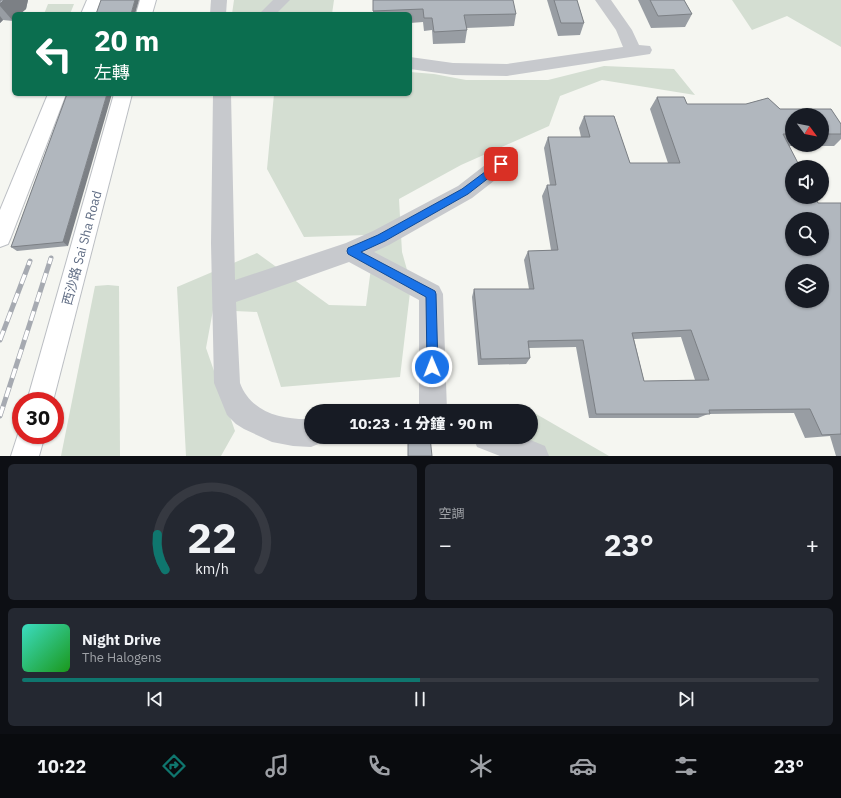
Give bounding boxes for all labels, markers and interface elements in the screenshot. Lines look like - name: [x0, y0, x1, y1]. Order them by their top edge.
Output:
- text: 20 m: [94, 22, 159, 59]
- icon: left: [28, 28, 80, 80]
- text: 左轉: [94, 61, 130, 84]
- north arrow: [785, 108, 829, 152]
- map controls: [785, 108, 829, 308]
- pin: [484, 147, 518, 181]
- icon: arrive: [490, 153, 512, 175]
- button: sound: [785, 160, 829, 204]
- street label: 西沙路 Sai Sha Road: [59, 189, 105, 307]
- button: search: [785, 212, 829, 256]
- button: layers: [785, 264, 829, 308]
- position arrow: [411, 346, 453, 388]
- speed limit sign: 30: [12, 392, 64, 444]
- text: 10:23 · 1 分鐘 · 90 m: [349, 414, 493, 433]
- text: 空調: [439, 505, 465, 522]
- text: 22: [187, 510, 237, 564]
- text: 23°: [604, 525, 654, 564]
- text: −: [439, 530, 452, 559]
- text: +: [806, 530, 819, 559]
- text: km/h: [195, 559, 229, 578]
- text: Night Drive: [82, 630, 161, 649]
- text: The Halogens: [82, 649, 162, 666]
- icon: previous: [144, 688, 166, 710]
- icon: pause: [409, 688, 431, 710]
- icon: next: [675, 688, 697, 710]
- icon: directions: [160, 752, 188, 780]
- icon: music: [263, 752, 291, 780]
- icon: phone: [365, 752, 393, 780]
- icon: climate: [467, 752, 495, 780]
- icon: car: [569, 752, 597, 780]
- icon: filters: [672, 752, 700, 780]
- text: 10:22: [37, 755, 86, 778]
- text: 23°: [774, 755, 804, 778]

